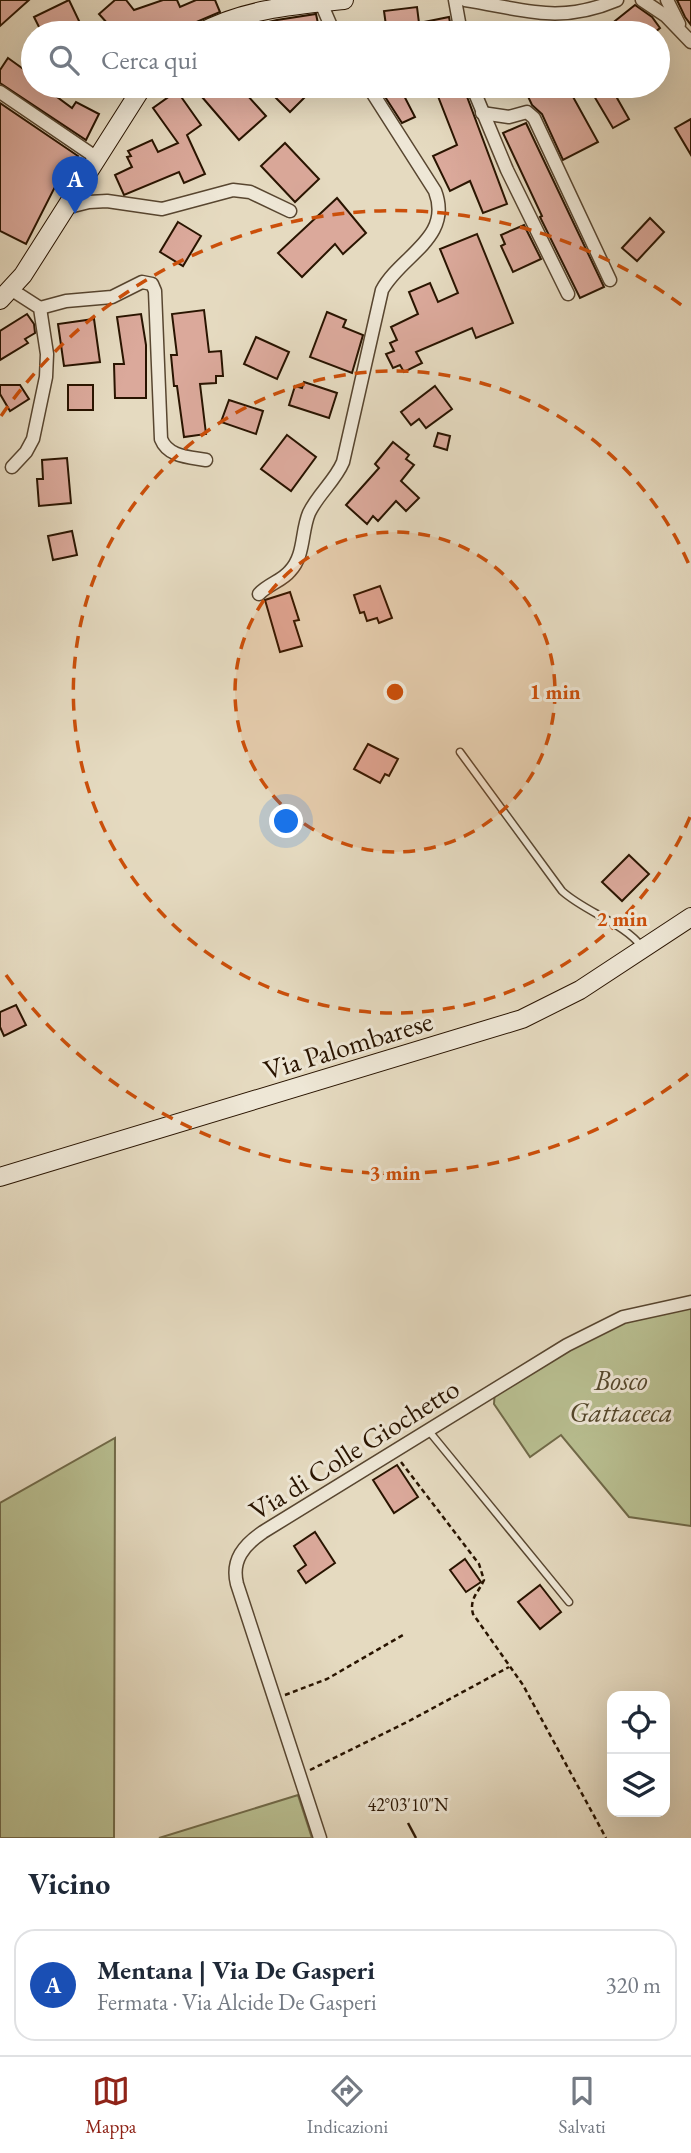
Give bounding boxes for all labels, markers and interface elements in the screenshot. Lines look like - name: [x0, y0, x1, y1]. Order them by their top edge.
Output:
- search box: [21, 21, 670, 98]
- icon: search: [45, 41, 83, 79]
- text: Cerca qui: [101, 43, 198, 77]
- pin: A: [52, 156, 98, 214]
- text: 1 min: [529, 678, 581, 705]
- centre of rings: [383, 680, 407, 704]
- your location: [269, 804, 303, 838]
- text: 2 min: [596, 905, 648, 932]
- street label: Via Palombarese: [259, 1002, 437, 1088]
- text: 3 min: [369, 1159, 421, 1186]
- park label: Bosco Gattaceca: [569, 1362, 673, 1430]
- street label: Via di Colle Giochetto: [242, 1370, 466, 1528]
- map controls: [607, 1691, 670, 1817]
- button: locate: [607, 1691, 670, 1754]
- button: layers: [607, 1754, 670, 1817]
- text: 42°03'10"N: [368, 1793, 449, 1816]
- text: Vicino: [28, 1864, 110, 1903]
- text: Mentana | Via De Gasperi: [97, 1953, 375, 1987]
- text: A: [45, 1970, 61, 2000]
- text: 320 m: [605, 1970, 661, 2000]
- text: Fermata · Via Alcide De Gasperi: [97, 1987, 377, 2017]
- tab: Mappa: [85, 2072, 136, 2139]
- tab: Indicazioni: [307, 2072, 388, 2139]
- tab: Salvati: [559, 2072, 606, 2139]

